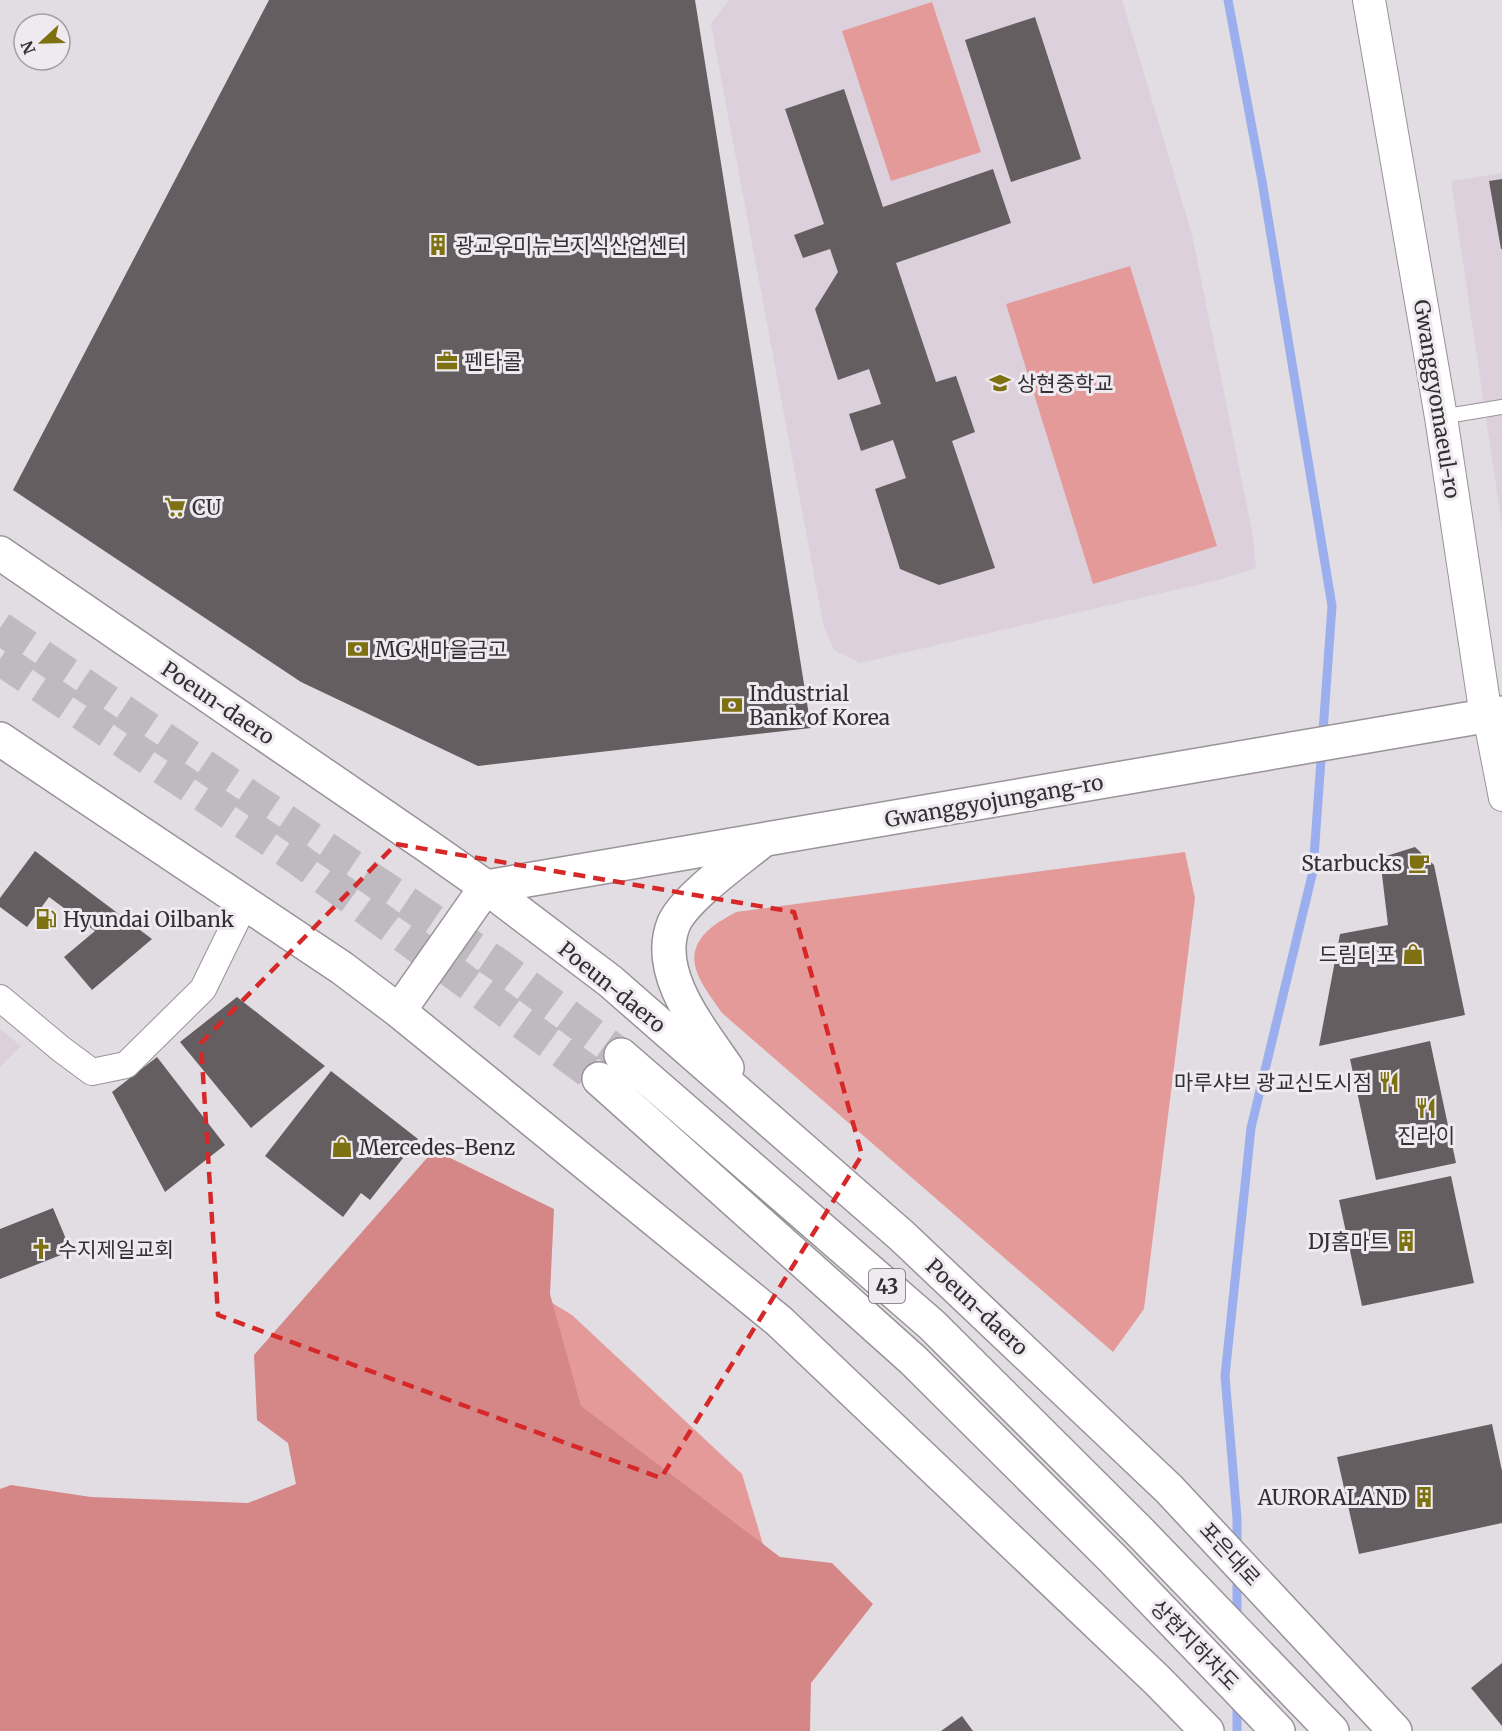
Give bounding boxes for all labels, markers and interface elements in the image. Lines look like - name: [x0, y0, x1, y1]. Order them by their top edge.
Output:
- north arrow: [12, 12, 72, 72]
- text: N: [16, 38, 40, 57]
- place label: 광교우미뉴브지식산업센터: [455, 232, 687, 259]
- building icon: 광교우미뉴브지식산업센터: [426, 233, 450, 257]
- street label: Gwanggyomaeul-ro: [1408, 298, 1466, 500]
- place label: 펜타콜: [464, 348, 522, 375]
- office icon: 펜타콜: [435, 349, 459, 373]
- place label: 상현중학교: [1017, 370, 1114, 397]
- school or university icon: 상현중학교: [988, 371, 1012, 395]
- place label: CU: [192, 494, 222, 521]
- supermarket icon: CU: [163, 495, 187, 519]
- place label: MG새마을금고: [375, 636, 507, 663]
- bank icon: MG새마을금고: [346, 637, 370, 661]
- street label: Poeun-daero: [156, 655, 280, 751]
- place label: Industrial Bank of Korea: [749, 680, 890, 731]
- bank icon: Industrial Bank of Korea: [720, 693, 744, 717]
- street label: Gwanggyojungang-ro: [883, 768, 1105, 834]
- place label: Starbucks: [1301, 850, 1402, 877]
- cafe icon: Starbucks: [1407, 851, 1431, 875]
- place label: Hyundai Oilbank: [63, 906, 235, 933]
- fuel station icon: Hyundai Oilbank: [34, 907, 58, 931]
- street label: Poeun-daero: [553, 935, 671, 1039]
- place label: 드림디포: [1319, 941, 1396, 968]
- shop icon: 드림디포: [1401, 942, 1425, 966]
- place label: 마루샤브 광교신도시점: [1174, 1069, 1372, 1096]
- restaurant icon: 마루샤브 광교신도시점: [1377, 1070, 1401, 1094]
- restaurant icon: 진라이: [1414, 1096, 1438, 1120]
- place label: 진라이: [1397, 1122, 1455, 1149]
- place label: Mercedes-Benz: [359, 1134, 515, 1161]
- shop icon: Mercedes-Benz: [330, 1135, 354, 1159]
- place label: DJ홈마트: [1308, 1228, 1389, 1255]
- building icon: DJ홈마트: [1394, 1229, 1418, 1253]
- place label: 수지제일교회: [58, 1236, 174, 1263]
- church icon: 수지제일교회: [29, 1237, 53, 1261]
- street label: Poeun-daero: [920, 1253, 1034, 1361]
- road number: 43: [869, 1269, 905, 1303]
- place label: AURORALAND: [1257, 1484, 1407, 1511]
- building icon: AURORALAND: [1412, 1485, 1436, 1509]
- street label: 포은대로: [1194, 1517, 1266, 1591]
- street label: 상현지하차도: [1145, 1594, 1245, 1696]

